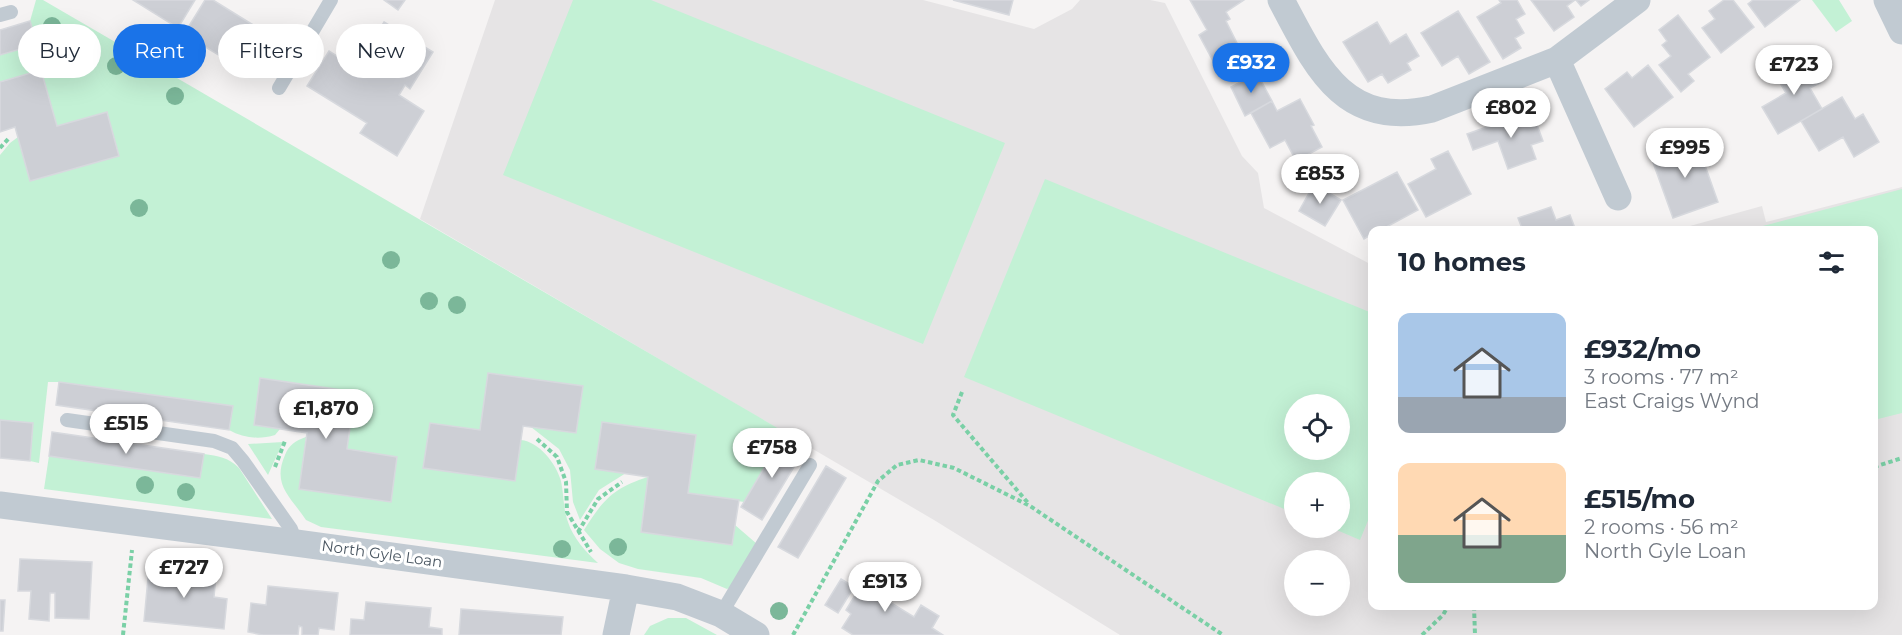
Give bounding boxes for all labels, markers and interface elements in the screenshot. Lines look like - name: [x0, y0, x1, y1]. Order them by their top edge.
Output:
- chip: Buy: [18, 24, 101, 78]
- chip: Rent: [113, 24, 206, 78]
- chip: Filters: [218, 24, 324, 78]
- chip: New: [336, 24, 426, 78]
- pin: £932: [1215, 43, 1287, 94]
- pin: £723: [1758, 45, 1830, 96]
- text: £932: [1226, 50, 1276, 74]
- text: £723: [1769, 52, 1819, 76]
- pin: £802: [1475, 88, 1547, 139]
- text: £802: [1485, 95, 1537, 119]
- pin: £995: [1649, 128, 1721, 179]
- text: £995: [1660, 135, 1710, 159]
- pin: £853: [1284, 154, 1356, 205]
- text: £853: [1295, 161, 1345, 185]
- text: 10 homes: [1398, 246, 1526, 278]
- icon: filters: [1815, 246, 1848, 279]
- text: £932/mo: [1584, 333, 1701, 365]
- icon: home: [1446, 337, 1518, 409]
- text: 3 rooms · 77 m²: [1584, 365, 1739, 389]
- pin: £1,870: [277, 389, 375, 440]
- text: East Craigs Wynd: [1584, 389, 1760, 413]
- map controls: [1284, 394, 1350, 616]
- button: locate: [1284, 394, 1350, 460]
- text: £1,870: [293, 396, 359, 420]
- pin: £515: [90, 404, 162, 455]
- text: £515: [104, 411, 148, 435]
- pin: £758: [736, 428, 808, 479]
- text: £758: [747, 435, 797, 459]
- button: +: [1284, 472, 1350, 538]
- text: £515/mo: [1584, 483, 1695, 515]
- icon: home: [1446, 487, 1518, 559]
- text: 2 rooms · 56 m²: [1584, 515, 1739, 539]
- street label: North Gyle Loan: [320, 536, 444, 571]
- text: North Gyle Loan: [1584, 539, 1746, 563]
- pin: £727: [148, 548, 220, 599]
- button: −: [1284, 550, 1350, 616]
- text: £727: [159, 555, 209, 579]
- pin: £913: [849, 562, 921, 613]
- text: £913: [862, 569, 908, 593]

